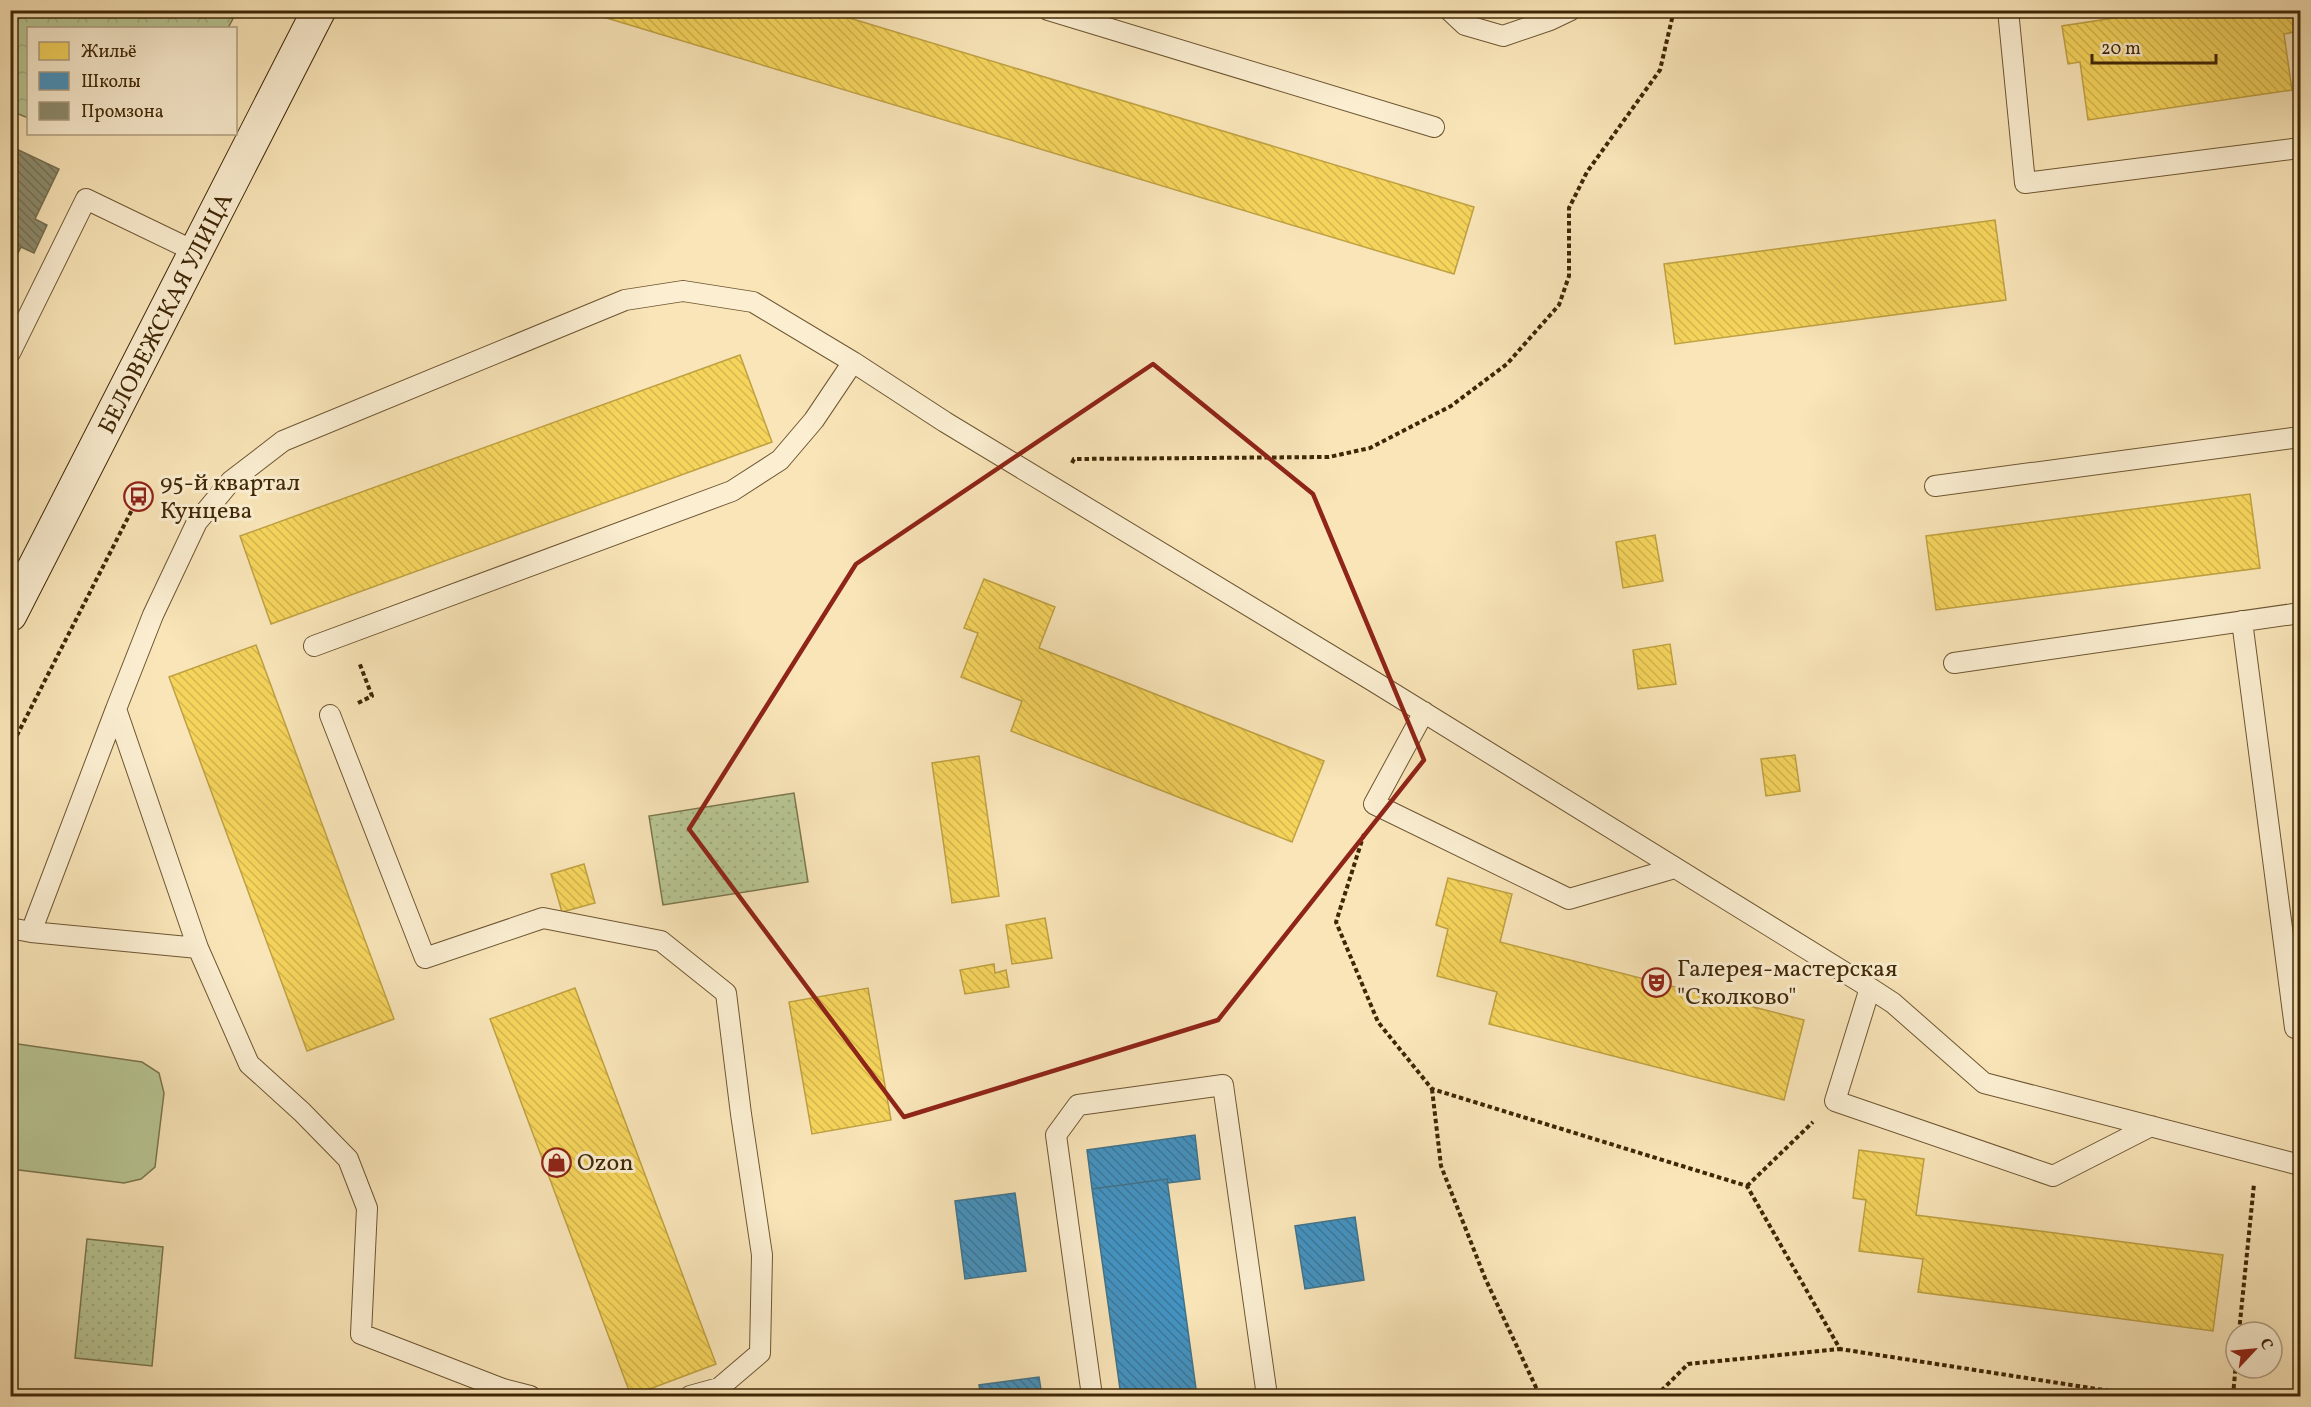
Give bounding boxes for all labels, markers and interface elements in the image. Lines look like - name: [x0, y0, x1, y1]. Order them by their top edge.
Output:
- legend: [27, 27, 237, 135]
- scale bar: [2092, 27, 2216, 65]
- text: 20 m: [2101, 37, 2141, 62]
- text: Жильё: [81, 40, 137, 65]
- text: Школы: [81, 70, 141, 95]
- text: Промзона: [81, 100, 164, 125]
- street label: БЕЛОВЕЖСКАЯ УЛИЦА: [91, 187, 243, 441]
- place label: 95-й квартал Кунцева: [160, 467, 300, 529]
- bus stop icon: 95-й квартал Кунцева: [123, 480, 155, 512]
- place label: Галерея-мастерская "Сколково": [1677, 953, 1898, 1015]
- theatre icon: Галерея-мастерская "Сколково": [1640, 966, 1672, 998]
- shop icon: Ozon: [540, 1146, 572, 1178]
- place label: Ozon: [577, 1147, 634, 1181]
- north arrow: [2224, 1320, 2284, 1380]
- text: С: [2254, 1335, 2278, 1354]

